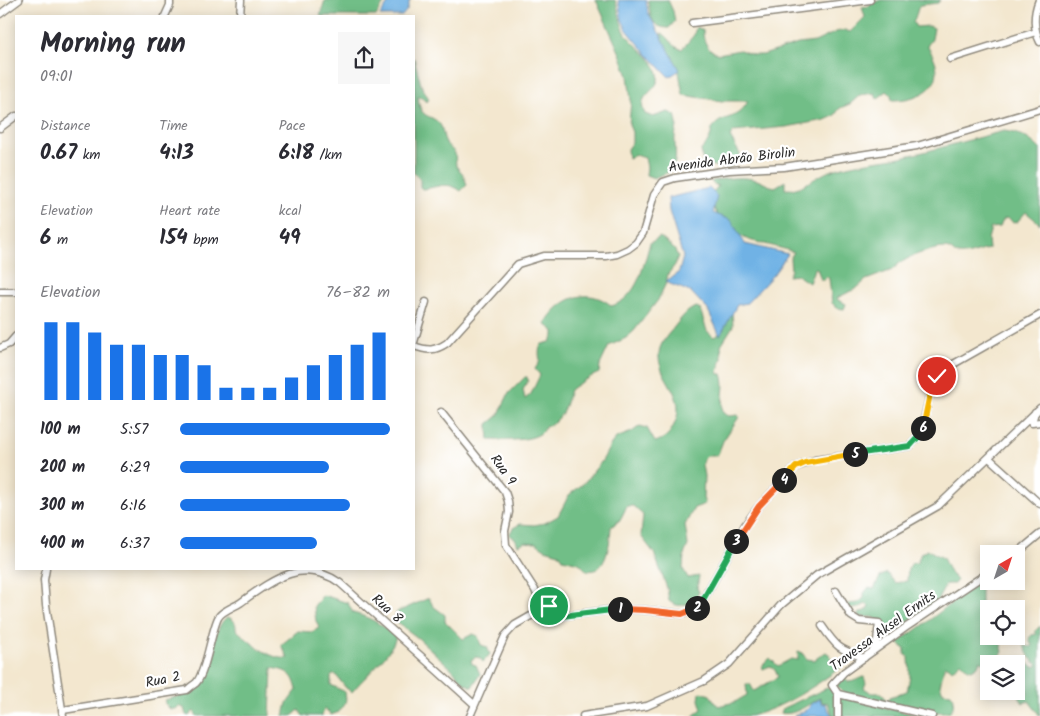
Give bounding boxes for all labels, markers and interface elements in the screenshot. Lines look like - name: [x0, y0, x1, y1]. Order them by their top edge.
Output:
- text: Morning run: [40, 22, 186, 67]
- button: share: [338, 32, 390, 84]
- text: 09:01: [40, 64, 73, 89]
- text: Distance: [40, 115, 90, 137]
- text: Time: [159, 115, 188, 137]
- text: Pace: [279, 115, 305, 137]
- text: 0.67: [40, 137, 77, 170]
- text: 4:13: [159, 137, 194, 170]
- text: 6:18: [279, 137, 314, 170]
- street label: Avenida Abrão Birolin: [668, 141, 796, 179]
- text: km: [77, 144, 100, 166]
- text: /km: [314, 144, 342, 166]
- text: Elevation: [40, 200, 93, 222]
- text: Heart rate: [159, 200, 220, 222]
- text: kcal: [279, 200, 301, 222]
- text: 6: [40, 222, 51, 255]
- text: 154: [159, 222, 188, 255]
- text: 49: [279, 222, 301, 255]
- text: m: [51, 229, 68, 251]
- text: bpm: [188, 229, 219, 251]
- text: Elevation: [40, 280, 101, 305]
- text: 76–82 m: [326, 280, 390, 305]
- pin: [916, 355, 958, 397]
- icon: check: [923, 362, 951, 390]
- pin: 6: [910, 416, 936, 440]
- text: 100 m: [40, 417, 81, 442]
- text: 5:57: [120, 417, 149, 442]
- text: 6: [920, 417, 927, 439]
- pin: 5: [842, 442, 868, 466]
- text: 5: [852, 443, 859, 465]
- street label: Rua 9: [484, 450, 522, 490]
- text: 200 m: [40, 455, 85, 480]
- text: 6:29: [120, 455, 150, 480]
- pin: 4: [772, 468, 796, 492]
- text: 4: [781, 469, 788, 491]
- text: 300 m: [40, 493, 84, 518]
- text: 6:16: [120, 493, 147, 518]
- pin: 3: [724, 528, 748, 554]
- text: 3: [733, 530, 740, 552]
- text: 400 m: [40, 531, 84, 556]
- text: 6:37: [120, 531, 149, 556]
- north arrow: [980, 545, 1025, 590]
- map controls: [980, 545, 1025, 700]
- pin: [528, 585, 570, 627]
- street label: Travessa Aksel Ernits: [825, 585, 941, 677]
- street label: Rua 8: [366, 589, 408, 629]
- icon: arrive: [535, 592, 563, 620]
- pin: 1: [608, 596, 632, 622]
- pin: 2: [684, 596, 710, 620]
- text: 2: [693, 597, 702, 619]
- text: 1: [618, 598, 623, 620]
- button: locate: [980, 600, 1025, 645]
- button: layers: [980, 655, 1025, 700]
- street label: Rua 2: [144, 666, 182, 694]

